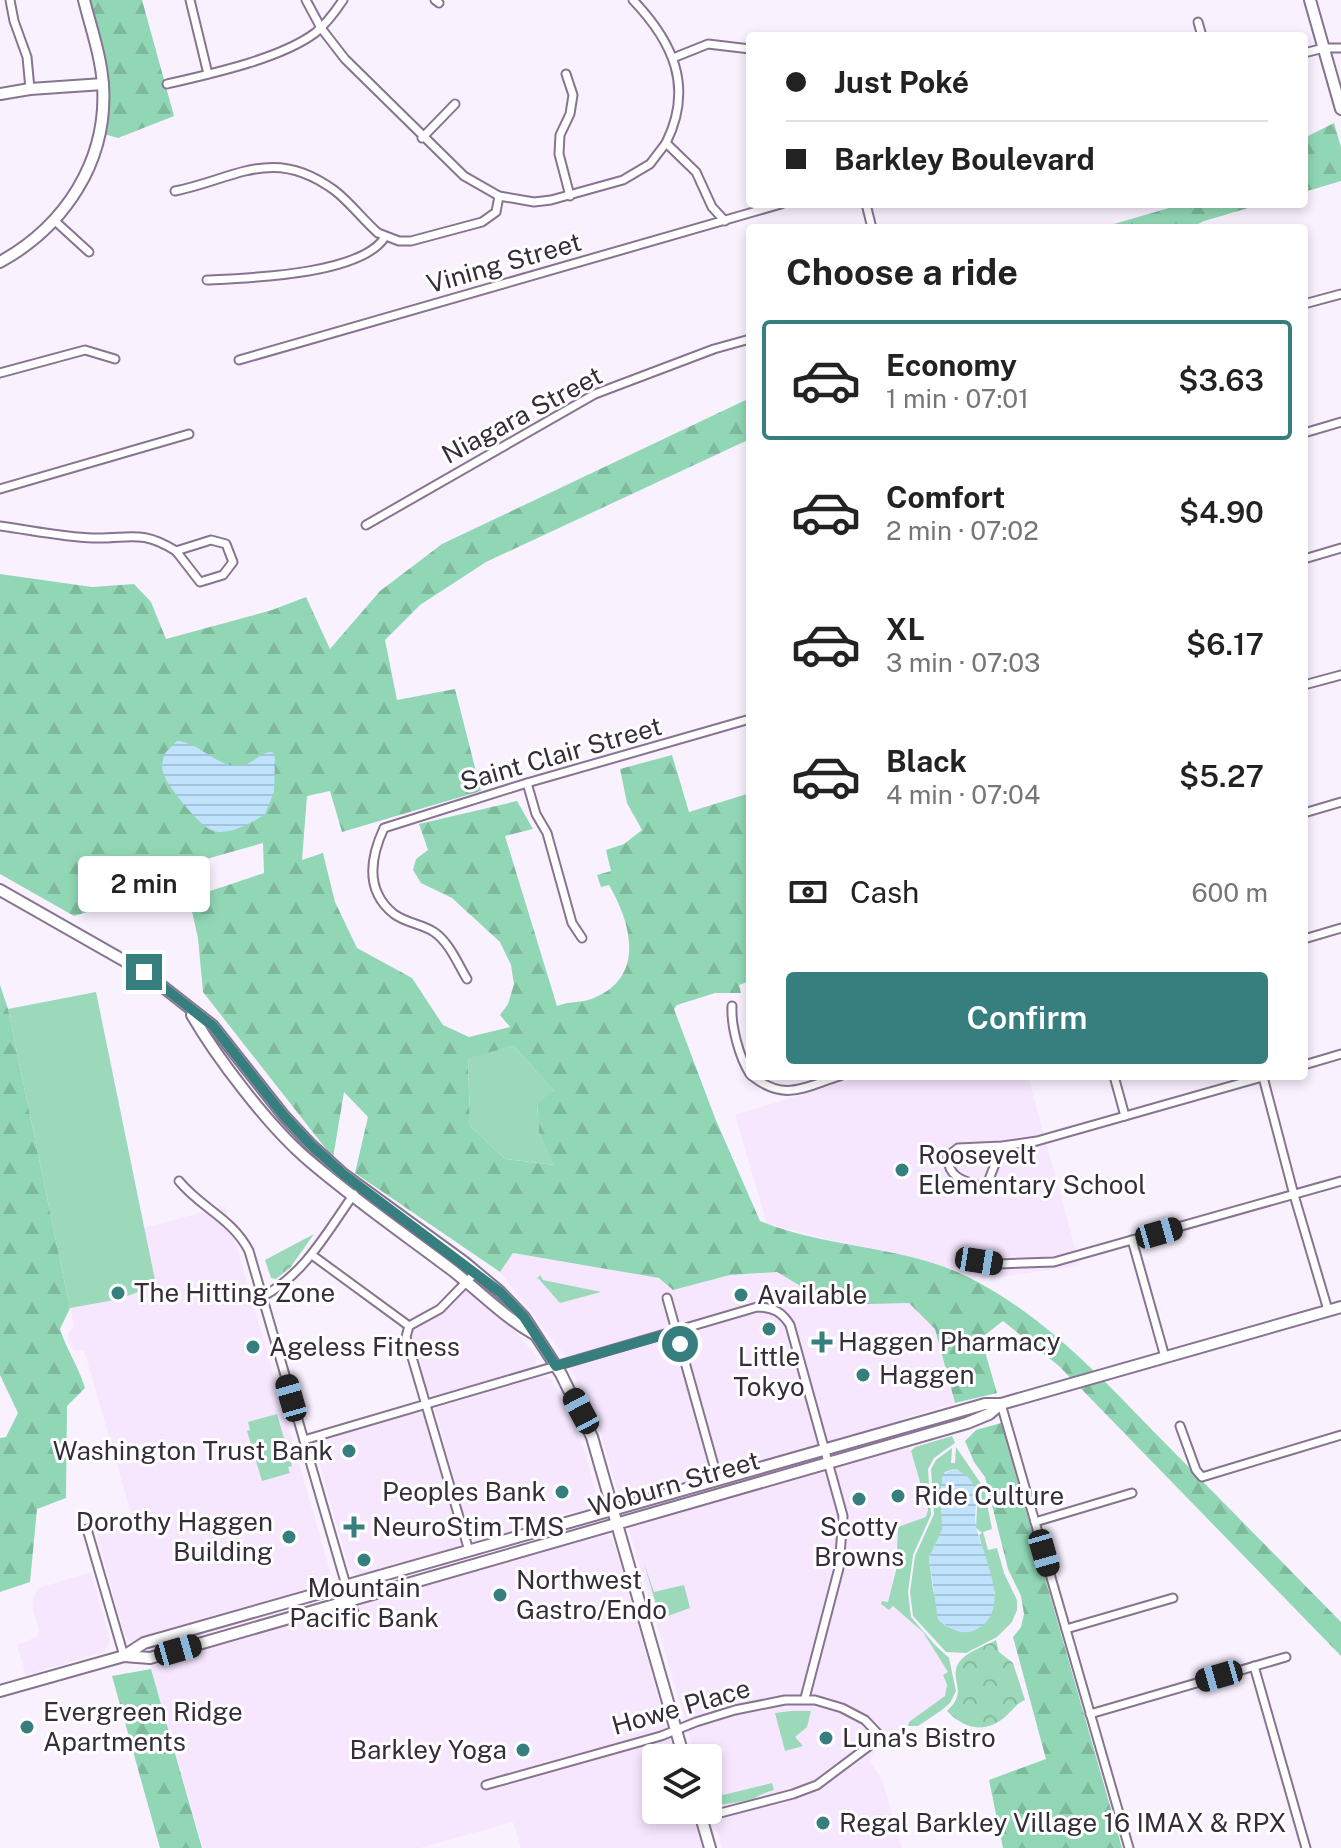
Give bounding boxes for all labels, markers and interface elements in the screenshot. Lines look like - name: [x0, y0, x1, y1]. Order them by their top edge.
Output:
- text: Just Poké: [834, 64, 969, 100]
- text: Barkley Boulevard: [834, 141, 1095, 177]
- street label: Vining Street: [423, 226, 585, 299]
- text: Choose a ride: [786, 251, 1018, 293]
- icon: car: [790, 344, 862, 416]
- text: Economy: [886, 347, 1017, 383]
- street label: Niagara Street: [436, 359, 607, 470]
- text: $3.63: [1178, 362, 1264, 398]
- text: 1 min · 07:01: [886, 383, 1029, 414]
- icon: car: [790, 476, 862, 548]
- text: Comfort: [886, 479, 1005, 515]
- text: $4.90: [1179, 494, 1264, 530]
- text: 2 min · 07:02: [886, 515, 1039, 546]
- icon: car: [790, 608, 862, 680]
- text: XL: [886, 611, 925, 647]
- text: $6.17: [1186, 626, 1264, 662]
- text: 3 min · 07:03: [886, 647, 1040, 678]
- street label: Saint Clair Street: [456, 710, 665, 797]
- icon: car: [790, 740, 862, 812]
- text: Black: [886, 743, 967, 779]
- text: $5.27: [1179, 758, 1264, 794]
- text: 4 min · 07:04: [886, 779, 1040, 810]
- callout: 2 min: [78, 856, 210, 912]
- text: 2 min: [110, 868, 178, 899]
- icon: cash: [786, 870, 830, 914]
- text: Cash: [850, 874, 919, 910]
- text: 600 m: [1192, 877, 1268, 908]
- route end: [126, 954, 162, 990]
- button: Confirm: [786, 972, 1268, 1064]
- place label: Roosevelt Elementary School: [918, 1139, 1146, 1200]
- marker: Roosevelt Elementary School: [893, 1161, 911, 1179]
- car: [1133, 1215, 1185, 1251]
- car: [953, 1245, 1005, 1277]
- place label: The Hitting Zone: [134, 1277, 335, 1308]
- place label: Available: [757, 1279, 867, 1310]
- marker: The Hitting Zone: [109, 1284, 127, 1302]
- marker: Available: [732, 1286, 750, 1304]
- marker: Little Tokyo: [760, 1320, 778, 1338]
- route start: [662, 1326, 698, 1362]
- place label: Haggen Pharmacy: [838, 1326, 1061, 1357]
- place label: Ageless Fitness: [269, 1331, 460, 1362]
- marker: Haggen Pharmacy: [813, 1333, 831, 1351]
- marker: Ageless Fitness: [244, 1338, 262, 1356]
- place label: Little Tokyo: [733, 1341, 805, 1402]
- place label: Haggen: [879, 1359, 975, 1390]
- marker: Haggen: [854, 1366, 872, 1384]
- car: [273, 1372, 309, 1424]
- car: [559, 1384, 603, 1438]
- place label: Washington Trust Bank: [53, 1435, 333, 1466]
- marker: Washington Trust Bank: [340, 1442, 358, 1460]
- street label: Woburn Street: [585, 1444, 763, 1523]
- place label: Peoples Bank: [382, 1476, 546, 1507]
- place label: Ride Culture: [914, 1480, 1064, 1511]
- marker: Peoples Bank: [553, 1483, 571, 1501]
- marker: Ride Culture: [889, 1487, 907, 1505]
- marker: Scotty Browns: [850, 1490, 868, 1508]
- place label: Dorothy Haggen Building: [76, 1506, 273, 1567]
- place label: NeuroStim TMS: [372, 1511, 564, 1542]
- place label: Scotty Browns: [814, 1511, 904, 1572]
- marker: NeuroStim TMS: [343, 1516, 365, 1538]
- car: [1026, 1527, 1062, 1579]
- marker: Dorothy Haggen Building: [280, 1528, 298, 1546]
- marker: Mountain Pacific Bank: [355, 1551, 373, 1569]
- place label: Northwest Gastro/Endo: [516, 1564, 667, 1625]
- place label: Mountain Pacific Bank: [289, 1572, 439, 1633]
- marker: Northwest Gastro/Endo: [491, 1586, 509, 1604]
- car: [152, 1632, 204, 1668]
- car: [1193, 1658, 1245, 1694]
- street label: Howe Place: [608, 1672, 754, 1741]
- place label: Evergreen Ridge Apartments: [43, 1696, 243, 1757]
- marker: Evergreen Ridge Apartments: [18, 1718, 36, 1736]
- place label: Luna's Bistro: [842, 1722, 996, 1753]
- marker: Luna's Bistro: [817, 1729, 835, 1747]
- place label: Barkley Yoga: [350, 1734, 507, 1765]
- marker: Barkley Yoga: [514, 1741, 532, 1759]
- map controls: [642, 1744, 722, 1824]
- button: layers: [642, 1744, 722, 1824]
- place label: Regal Barkley Village 16 IMAX & RPX: [839, 1807, 1286, 1838]
- marker: Regal Barkley Village 16 IMAX & RPX: [814, 1814, 832, 1832]

